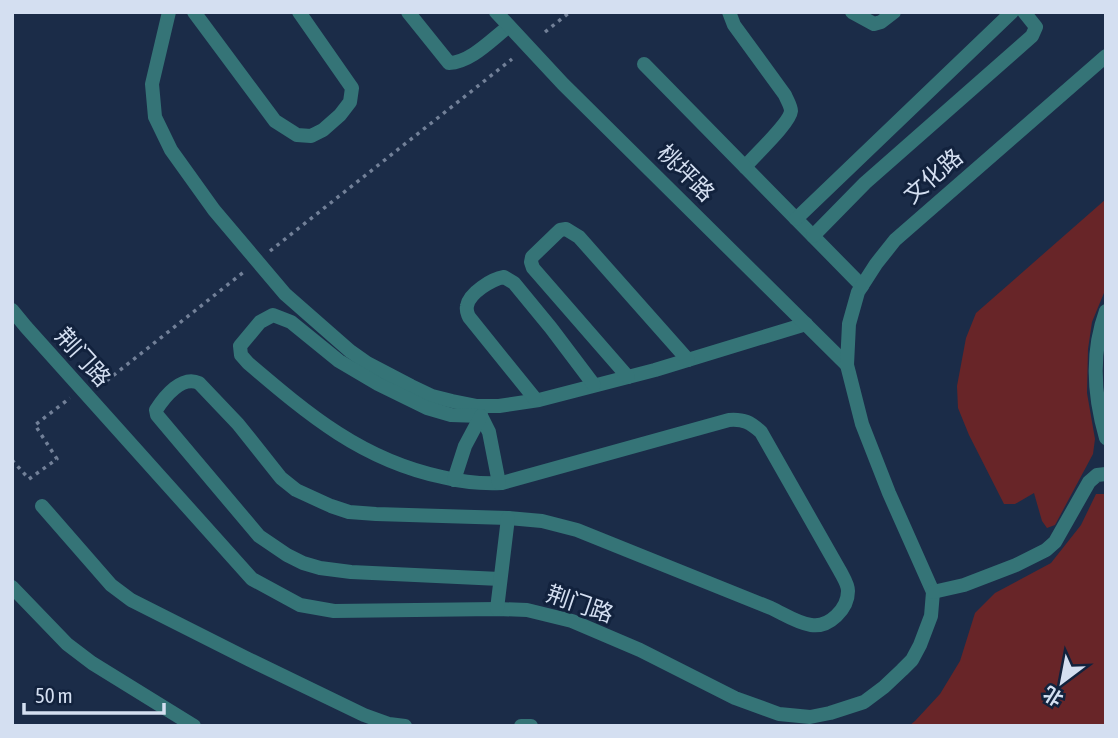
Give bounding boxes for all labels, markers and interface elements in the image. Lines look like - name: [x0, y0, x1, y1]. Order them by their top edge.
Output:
- street label: 桃坪路: [652, 139, 720, 207]
- street label: 文化路: [898, 144, 968, 208]
- street label: 荆门路: [50, 323, 116, 391]
- street label: 荆门路: [543, 580, 617, 628]
- north arrow: [1027, 647, 1097, 717]
- scale bar: [24, 672, 164, 716]
- text: 北: [1039, 682, 1067, 711]
- text: 50 m: [35, 683, 73, 707]

